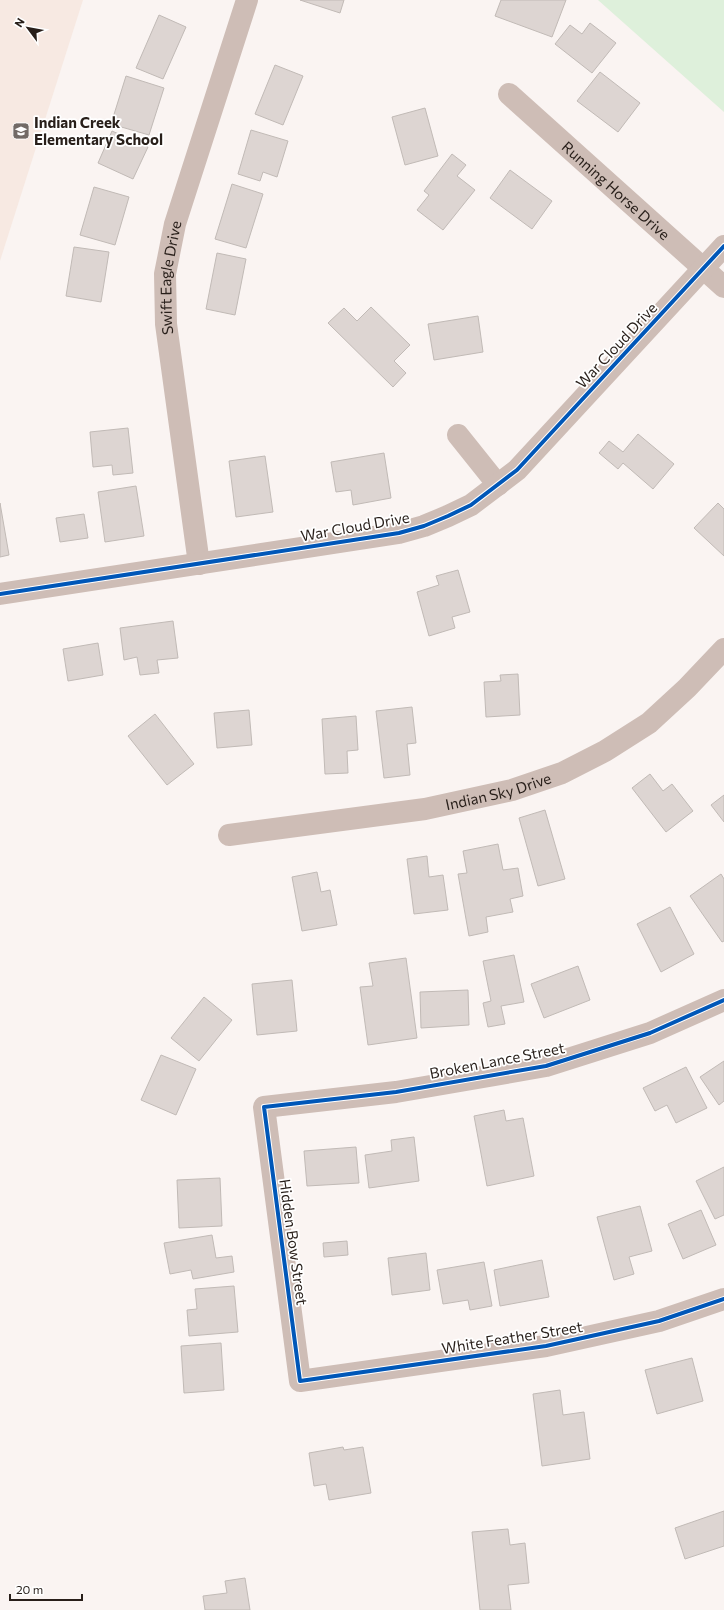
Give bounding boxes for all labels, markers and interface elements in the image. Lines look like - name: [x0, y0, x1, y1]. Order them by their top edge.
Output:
- north arrow: [8, 8, 48, 48]
- text: N: [11, 15, 27, 29]
- place label: Indian Creek Elementary School: [34, 113, 163, 148]
- school or university icon: Indian Creek Elementary School: [11, 121, 31, 141]
- street label: Running Horse Drive: [558, 137, 674, 243]
- street label: Swift Eagle Drive: [156, 219, 184, 336]
- street label: War Cloud Drive: [572, 298, 660, 392]
- street label: War Cloud Drive: [299, 508, 411, 544]
- street label: Indian Sky Drive: [444, 768, 553, 813]
- street label: Broken Lance Street: [428, 1038, 566, 1082]
- street label: Hidden Bow Street: [276, 1178, 312, 1306]
- street label: White Feather Street: [440, 1317, 584, 1357]
- scale bar: [10, 1576, 82, 1602]
- text: 20 m: [16, 1582, 43, 1596]

